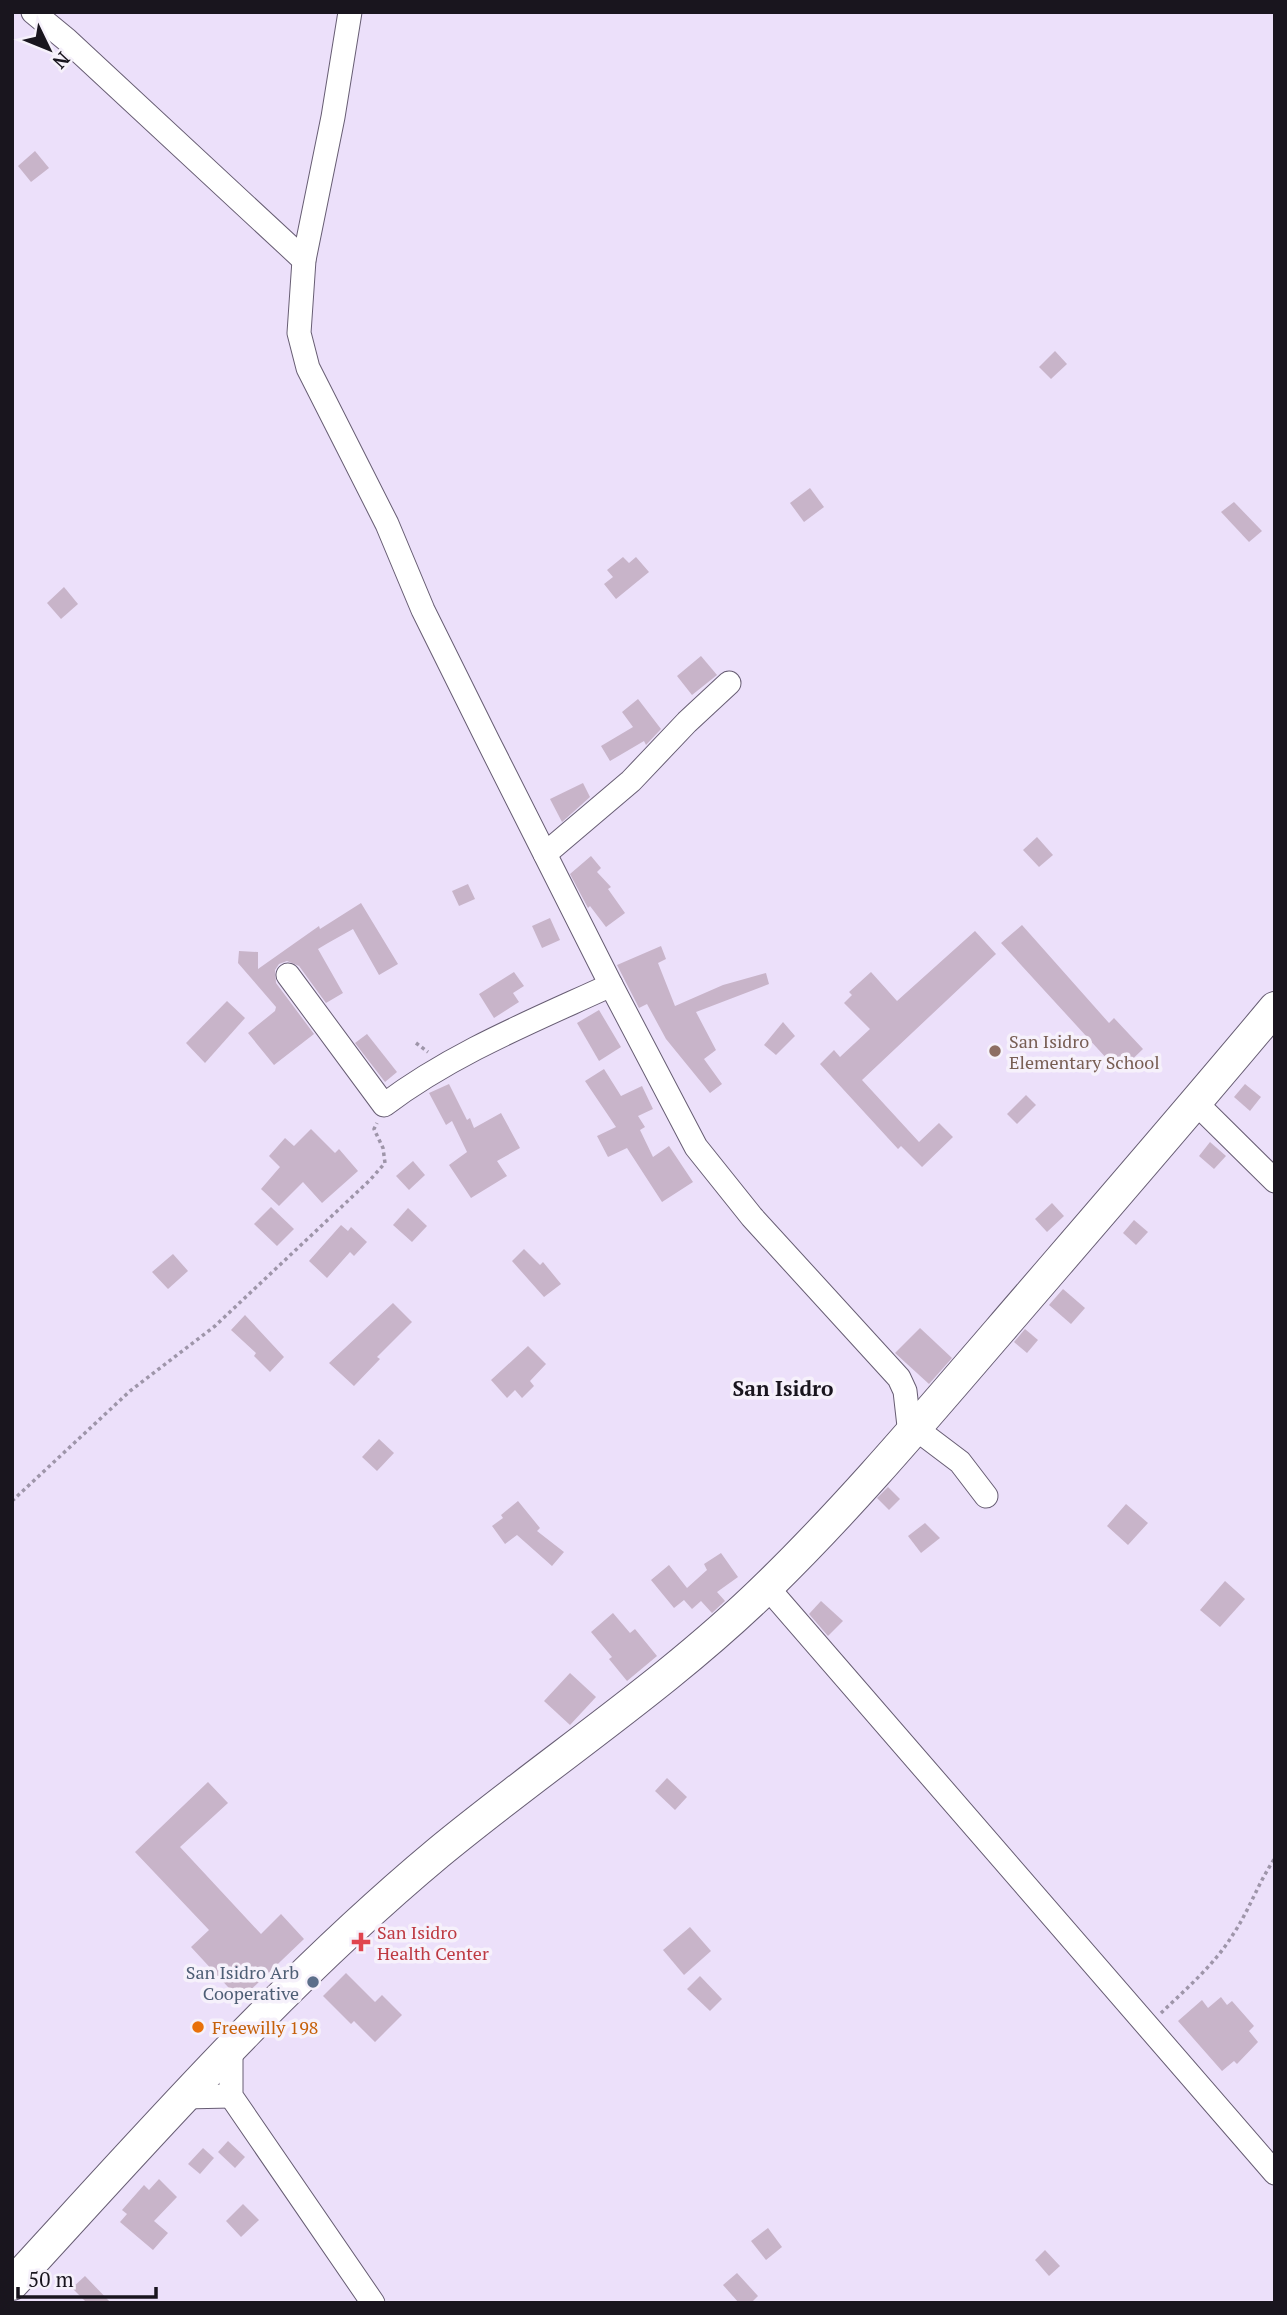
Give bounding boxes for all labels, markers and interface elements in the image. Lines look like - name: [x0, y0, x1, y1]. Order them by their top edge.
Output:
- north arrow: [14, 14, 84, 84]
- text: N: [47, 47, 76, 75]
- place label: San Isidro Elementary School: [1009, 1029, 1160, 1074]
- marker: San Isidro Elementary School: [987, 1043, 1003, 1059]
- district label: San Isidro: [733, 1374, 834, 1402]
- place label: San Isidro Health Center: [377, 1920, 489, 1965]
- marker: San Isidro Health Center: [351, 1932, 371, 1952]
- place label: San Isidro Arb Cooperative: [186, 1960, 299, 2005]
- marker: San Isidro Arb Cooperative: [305, 1974, 321, 1990]
- place label: Freewilly 198: [212, 2015, 318, 2039]
- marker: Freewilly 198: [190, 2019, 206, 2035]
- scale bar: [18, 2256, 156, 2300]
- text: 50 m: [28, 2265, 74, 2293]

